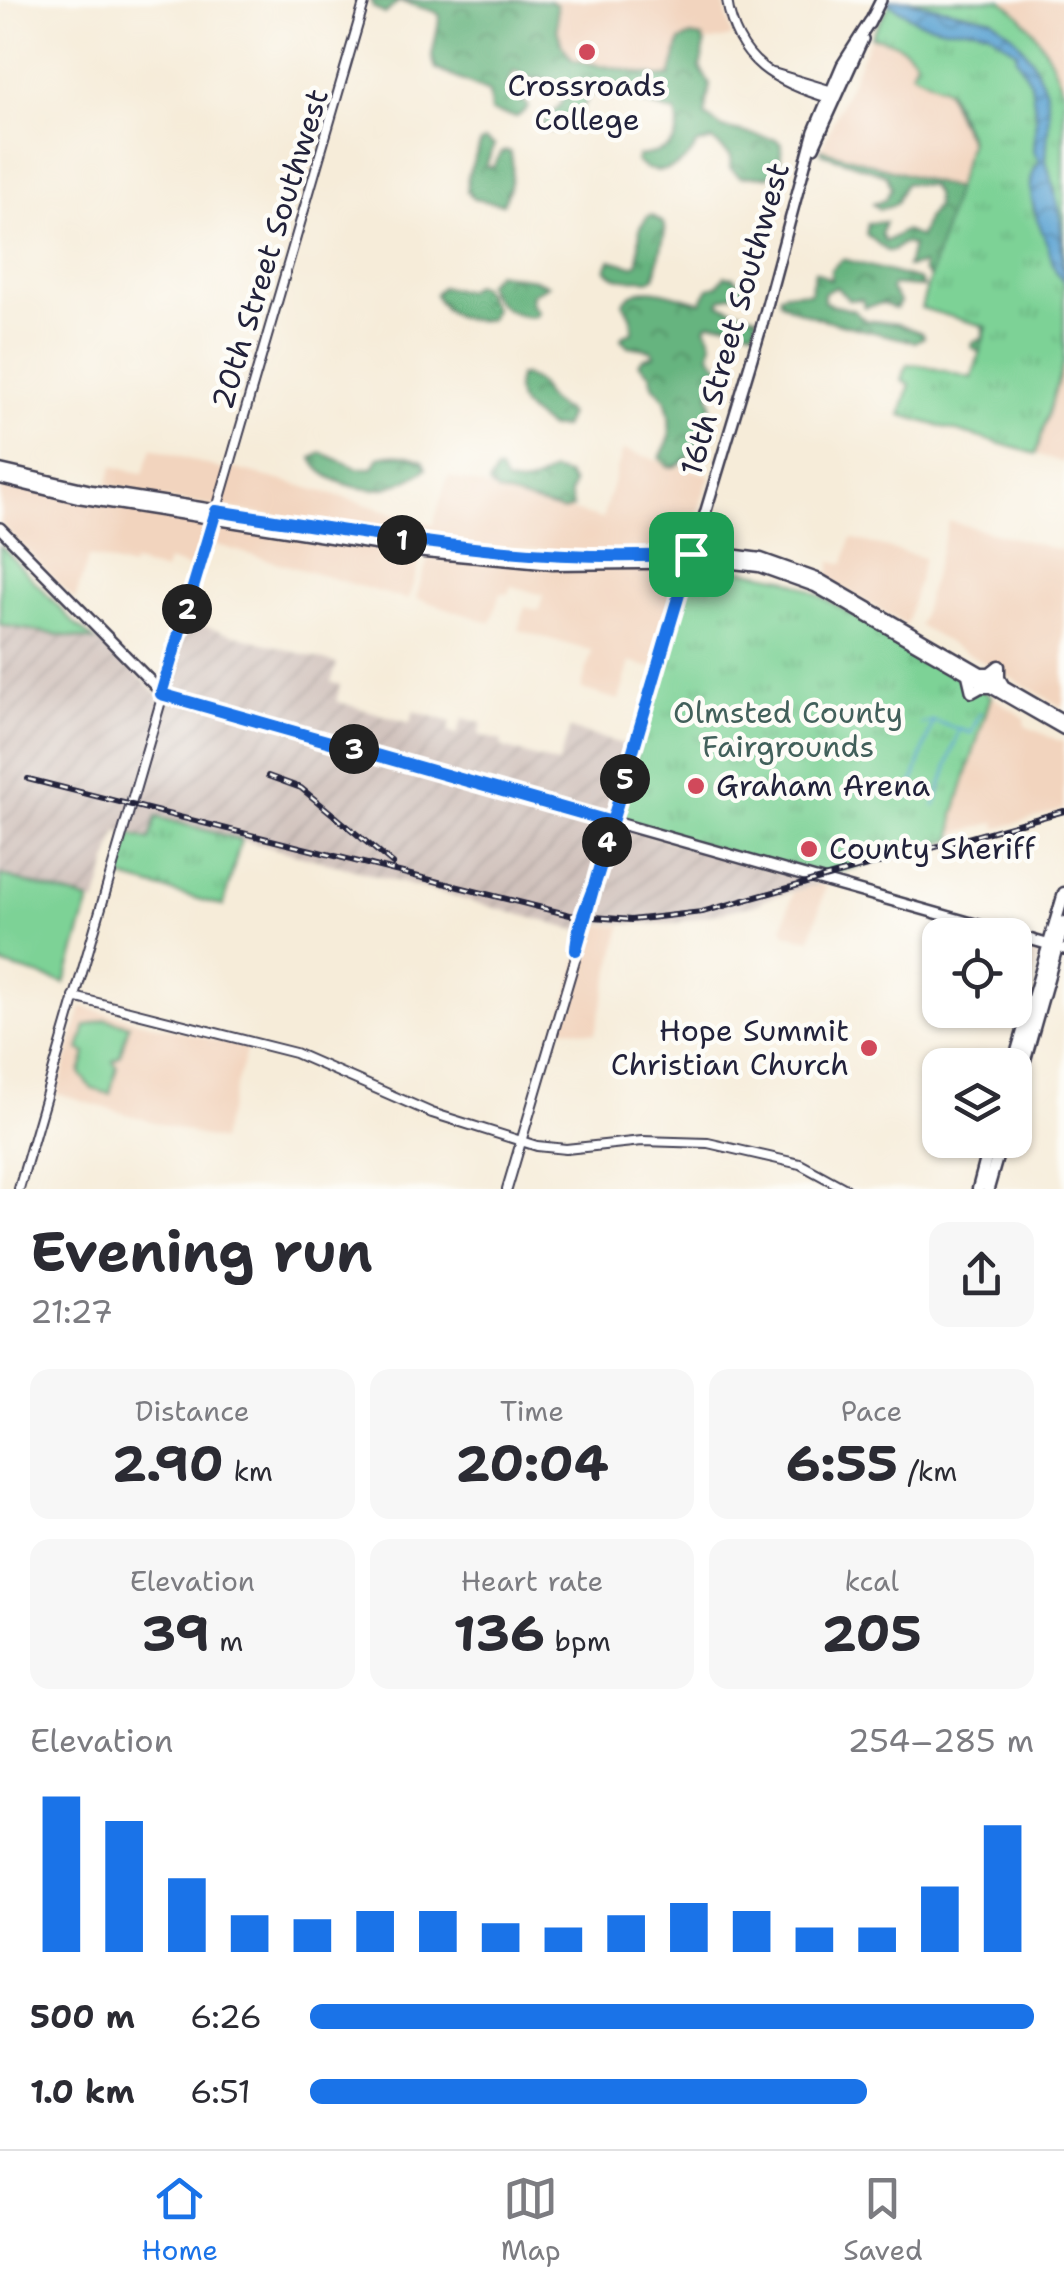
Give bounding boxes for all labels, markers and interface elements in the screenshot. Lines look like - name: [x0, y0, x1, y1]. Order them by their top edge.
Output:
- marker: Crossroads College: [576, 41, 598, 63]
- place label: Crossroads College: [508, 65, 666, 140]
- street label: 20th Street Southwest: [201, 84, 338, 414]
- street label: 16th Street Southwest: [670, 158, 799, 480]
- pin: [649, 512, 734, 597]
- pin: 1: [377, 515, 427, 565]
- text: 1: [396, 521, 408, 559]
- icon: arrive: [664, 527, 719, 582]
- pin: 2: [162, 584, 212, 634]
- text: 2: [177, 590, 197, 628]
- park label: Olmsted County Fairgrounds: [673, 692, 903, 767]
- pin: 3: [329, 724, 379, 774]
- text: 3: [344, 730, 364, 768]
- pin: 5: [600, 754, 650, 804]
- text: 5: [616, 760, 634, 798]
- place label: Graham Arena: [716, 765, 930, 806]
- marker: Graham Arena: [685, 775, 707, 797]
- pin: 4: [582, 817, 632, 867]
- text: 4: [597, 823, 617, 861]
- place label: County Sheriff: [829, 828, 1036, 869]
- marker: County Sheriff: [798, 838, 820, 860]
- map controls: [922, 918, 1032, 1158]
- button: locate: [922, 918, 1032, 1028]
- place label: Hope Summit Christian Church: [611, 1010, 849, 1085]
- marker: Hope Summit Christian Church: [858, 1037, 880, 1059]
- button: layers: [922, 1048, 1032, 1158]
- text: Evening run: [30, 1215, 373, 1289]
- button: share: [929, 1222, 1034, 1327]
- text: 21:27: [30, 1290, 113, 1333]
- text: Distance: [135, 1392, 250, 1430]
- text: Time: [500, 1392, 564, 1430]
- text: Pace: [841, 1392, 902, 1430]
- text: 2.90: [112, 1430, 224, 1497]
- text: 20:04: [455, 1430, 609, 1497]
- text: 6:55: [786, 1430, 898, 1497]
- text: km: [224, 1452, 273, 1490]
- text: /km: [898, 1452, 957, 1490]
- text: Elevation: [130, 1562, 255, 1600]
- text: Heart rate: [461, 1562, 603, 1600]
- text: kcal: [844, 1562, 899, 1600]
- text: 39: [141, 1600, 210, 1667]
- text: 136: [453, 1600, 545, 1667]
- text: 205: [822, 1600, 922, 1667]
- text: m: [210, 1622, 243, 1660]
- text: bpm: [545, 1622, 611, 1660]
- text: Elevation: [30, 1719, 173, 1762]
- text: 254–285 m: [847, 1719, 1034, 1762]
- text: 500 m: [30, 1995, 135, 2038]
- text: 6:26: [190, 1995, 262, 2038]
- text: 1.0 km: [30, 2070, 135, 2113]
- text: 6:51: [190, 2070, 251, 2113]
- tab: Home: [141, 2171, 218, 2269]
- tab: Map: [501, 2171, 561, 2269]
- tab: Saved: [843, 2171, 923, 2269]

